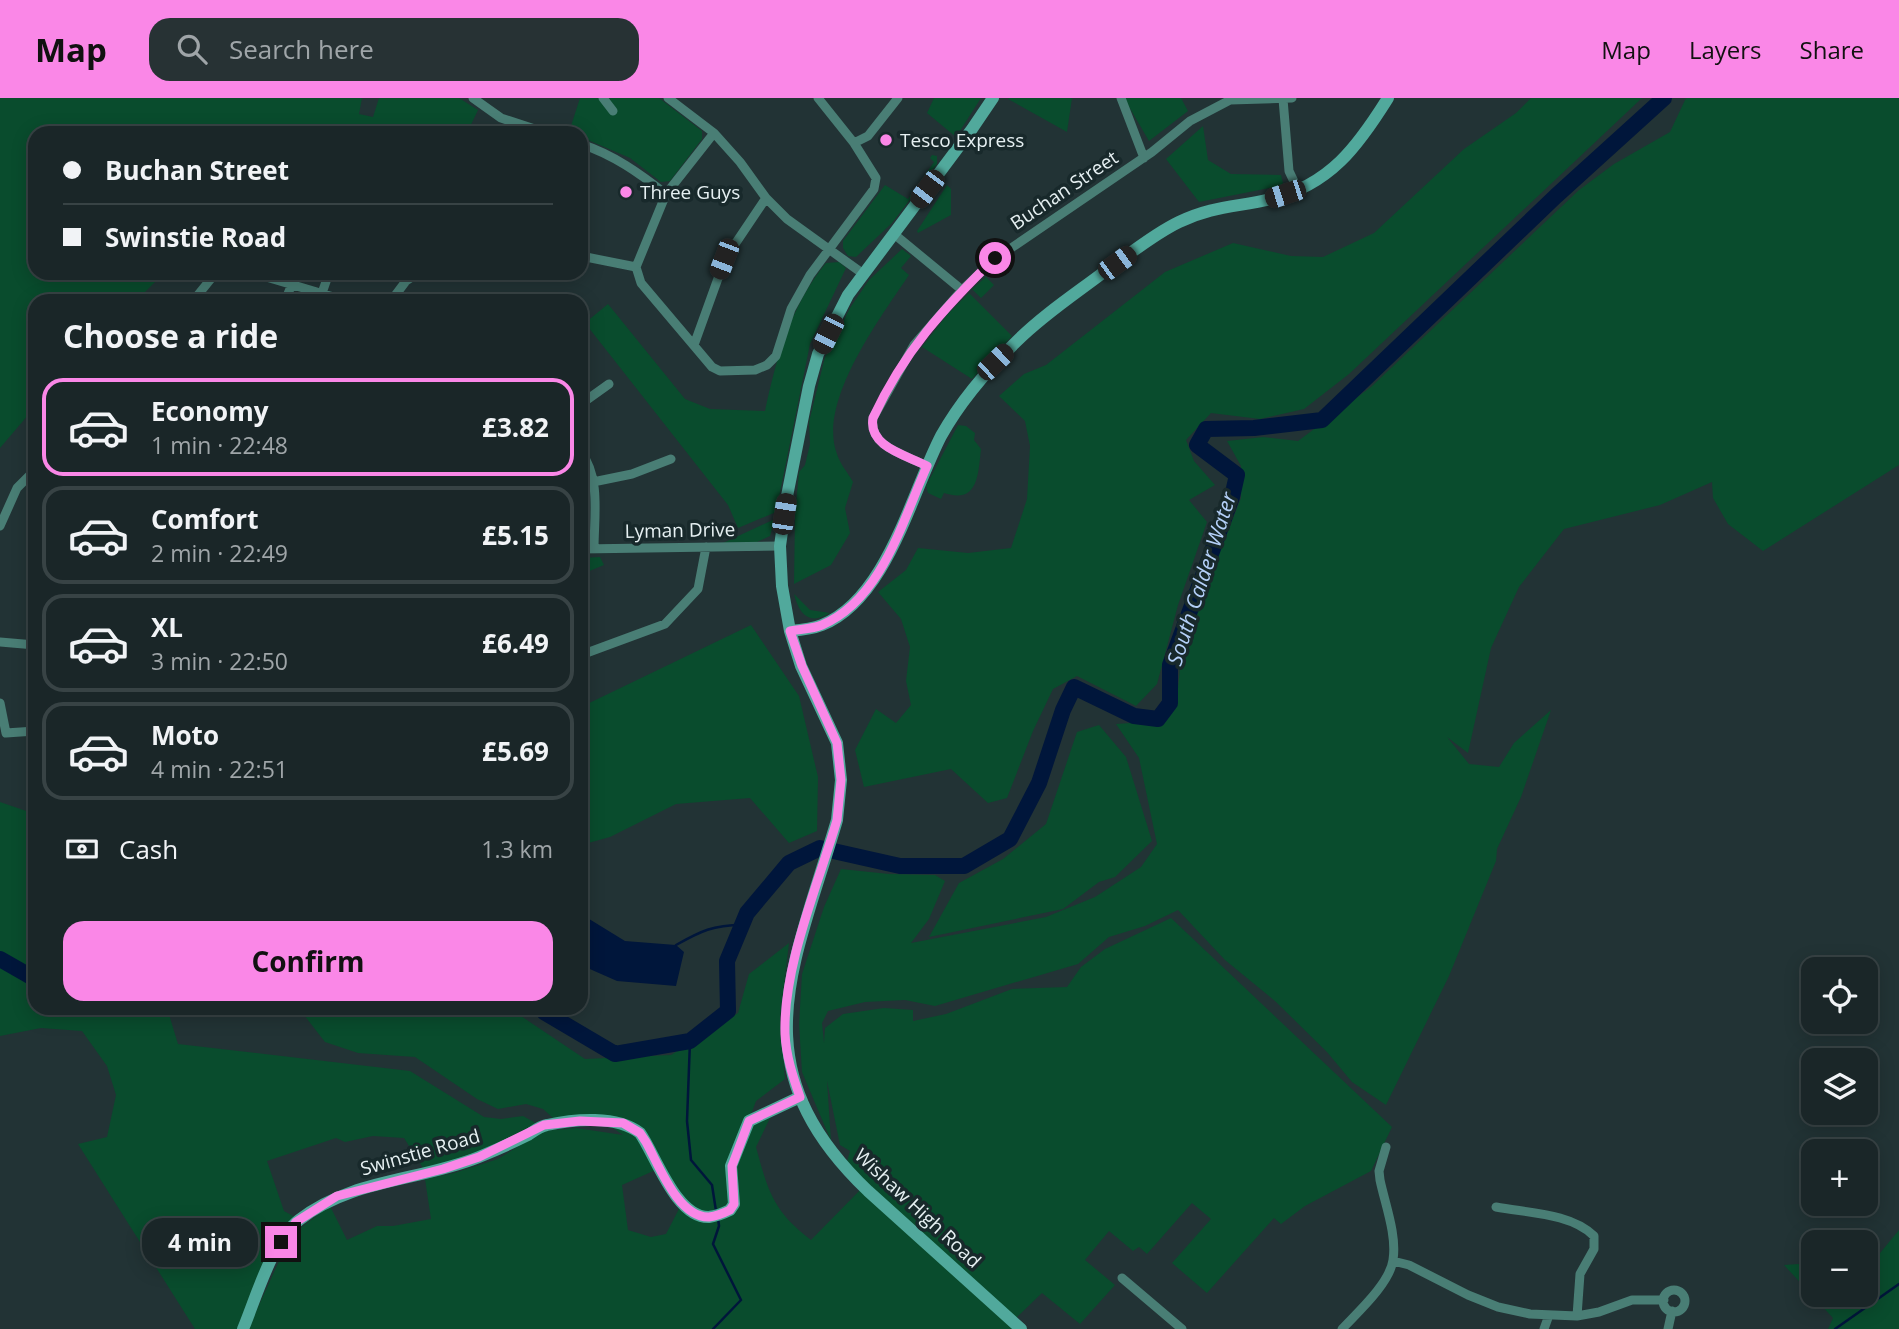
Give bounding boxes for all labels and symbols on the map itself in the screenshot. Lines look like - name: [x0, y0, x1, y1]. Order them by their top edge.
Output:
- place label: Tesco Express: [900, 127, 1024, 153]
- marker: Tesco Express: [878, 132, 894, 148]
- street label: Buchan Street: [1005, 144, 1123, 236]
- car: [906, 166, 949, 212]
- car: [1262, 178, 1309, 210]
- place label: Three Guys: [640, 179, 740, 205]
- marker: Three Guys: [618, 184, 634, 200]
- car: [707, 236, 742, 282]
- route start: [979, 242, 1011, 274]
- car: [1094, 242, 1141, 284]
- car: [810, 311, 847, 357]
- car: [973, 340, 1018, 384]
- water label: South Calder Water: [1160, 488, 1242, 669]
- car: [771, 492, 798, 536]
- street label: Lyman Drive: [624, 516, 736, 544]
- street label: Swinstie Road: [357, 1123, 483, 1181]
- street label: Wishaw High Road: [849, 1142, 987, 1274]
- callout: 4 min: [141, 1218, 256, 1266]
- route end: [265, 1226, 297, 1258]

